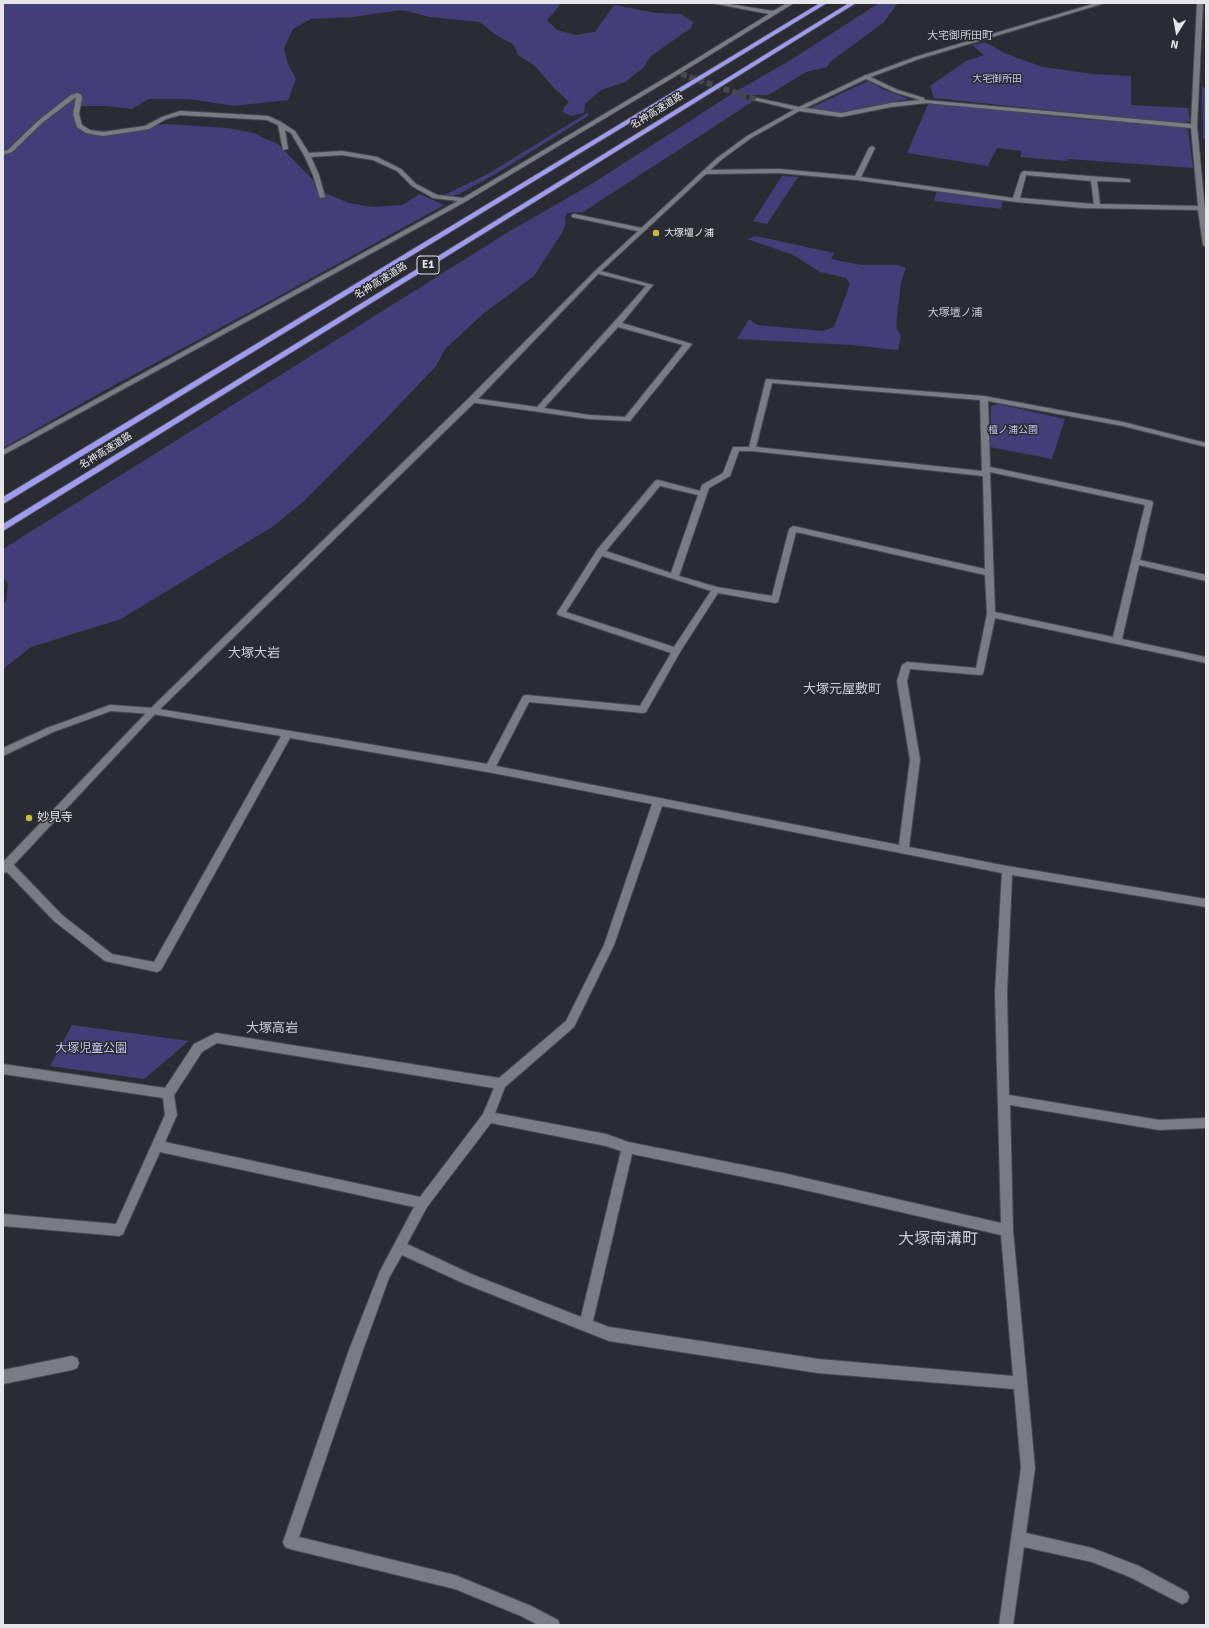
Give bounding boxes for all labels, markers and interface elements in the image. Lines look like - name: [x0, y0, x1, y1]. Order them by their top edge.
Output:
- north arrow: [1157, 12, 1197, 52]
- district label: 大宅御所田町: [927, 29, 993, 43]
- text: N: [1170, 37, 1180, 51]
- park label: 大宅御所田: [972, 73, 1022, 85]
- street label: 名神高速道路: [628, 90, 686, 132]
- place label: 大塚壇ノ浦: [664, 227, 714, 239]
- marker: 大塚壇ノ浦: [651, 228, 661, 238]
- road number: E1: [417, 256, 439, 274]
- street label: 名神高速道路: [352, 260, 410, 302]
- district label: 大塚壇ノ浦: [928, 306, 982, 320]
- park label: 檀ノ浦公園: [988, 424, 1038, 436]
- street label: 名神高速道路: [77, 430, 135, 472]
- district label: 大塚大岩: [228, 646, 280, 662]
- district label: 大塚元屋敷町: [803, 682, 881, 698]
- place label: 妙見寺: [37, 811, 73, 825]
- marker: 妙見寺: [24, 813, 34, 823]
- district label: 大塚高岩: [246, 1021, 298, 1037]
- park label: 大塚児童公園: [55, 1042, 127, 1056]
- district label: 大塚南溝町: [898, 1230, 978, 1250]

